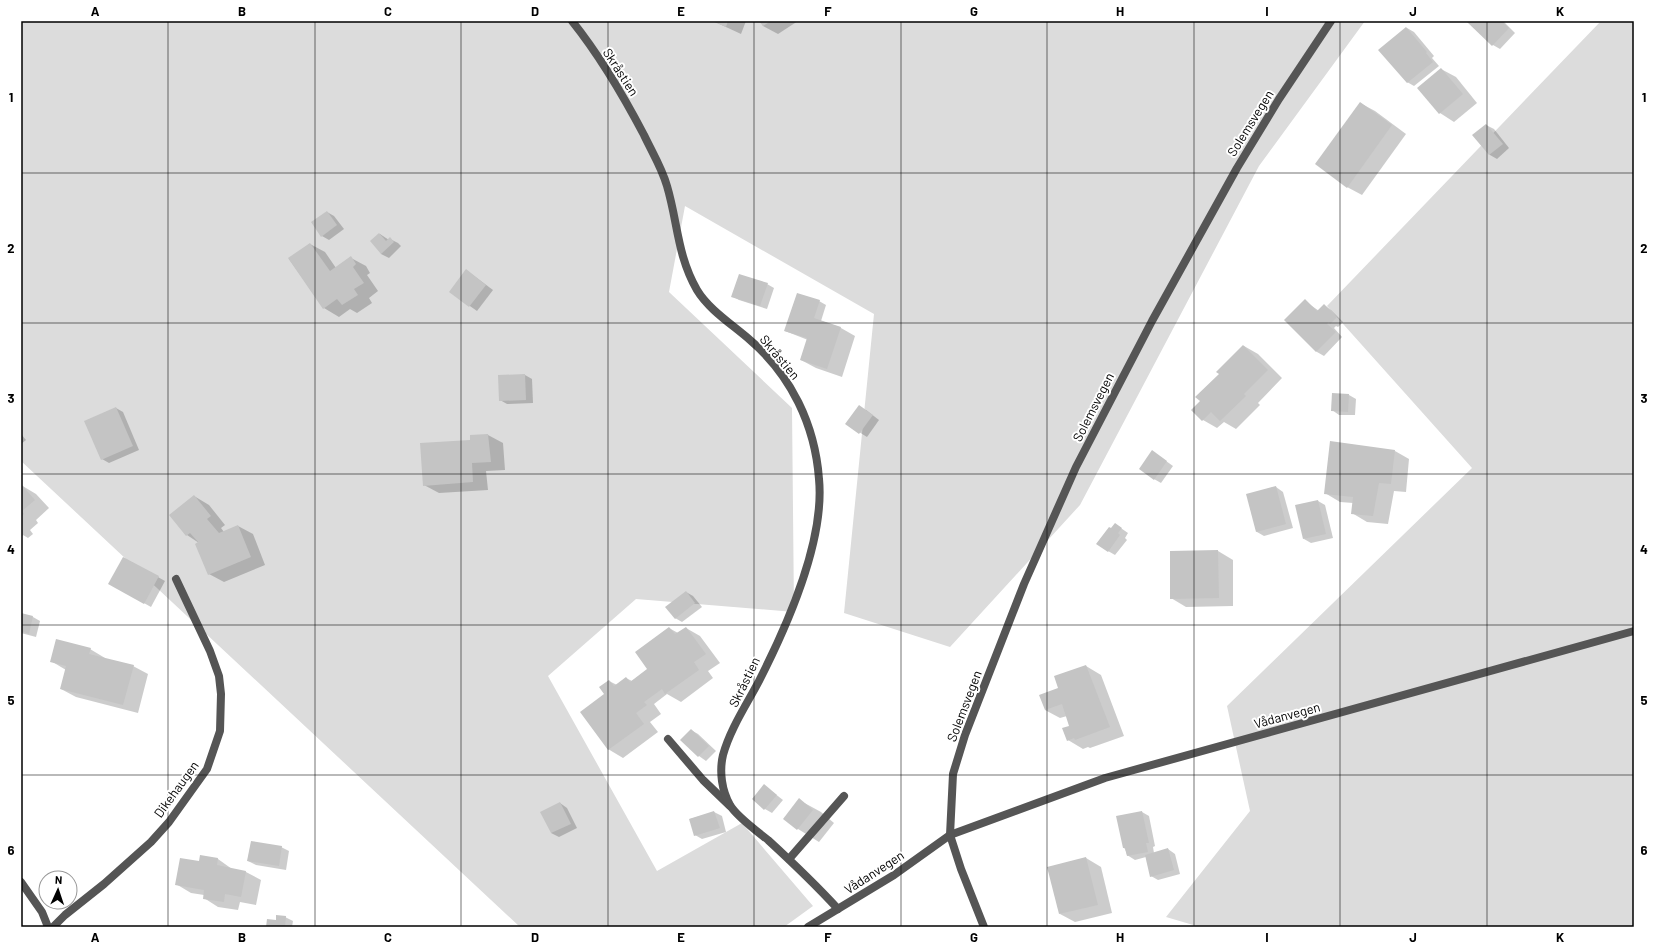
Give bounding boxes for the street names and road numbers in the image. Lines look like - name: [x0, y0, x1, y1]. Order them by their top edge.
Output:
- street label: Skråstien: [600, 45, 642, 99]
- street label: Solemsvegen: [1223, 87, 1277, 159]
- street label: Skråstien: [757, 331, 803, 383]
- street label: Solemsvegen: [1069, 370, 1117, 444]
- street label: Skråstien: [725, 654, 763, 710]
- street label: Solemsvegen: [943, 668, 985, 744]
- street label: Vådanvegen: [1252, 698, 1322, 732]
- street label: Dikehaugen: [150, 758, 202, 820]
- street label: Vådanvegen: [841, 847, 907, 897]

